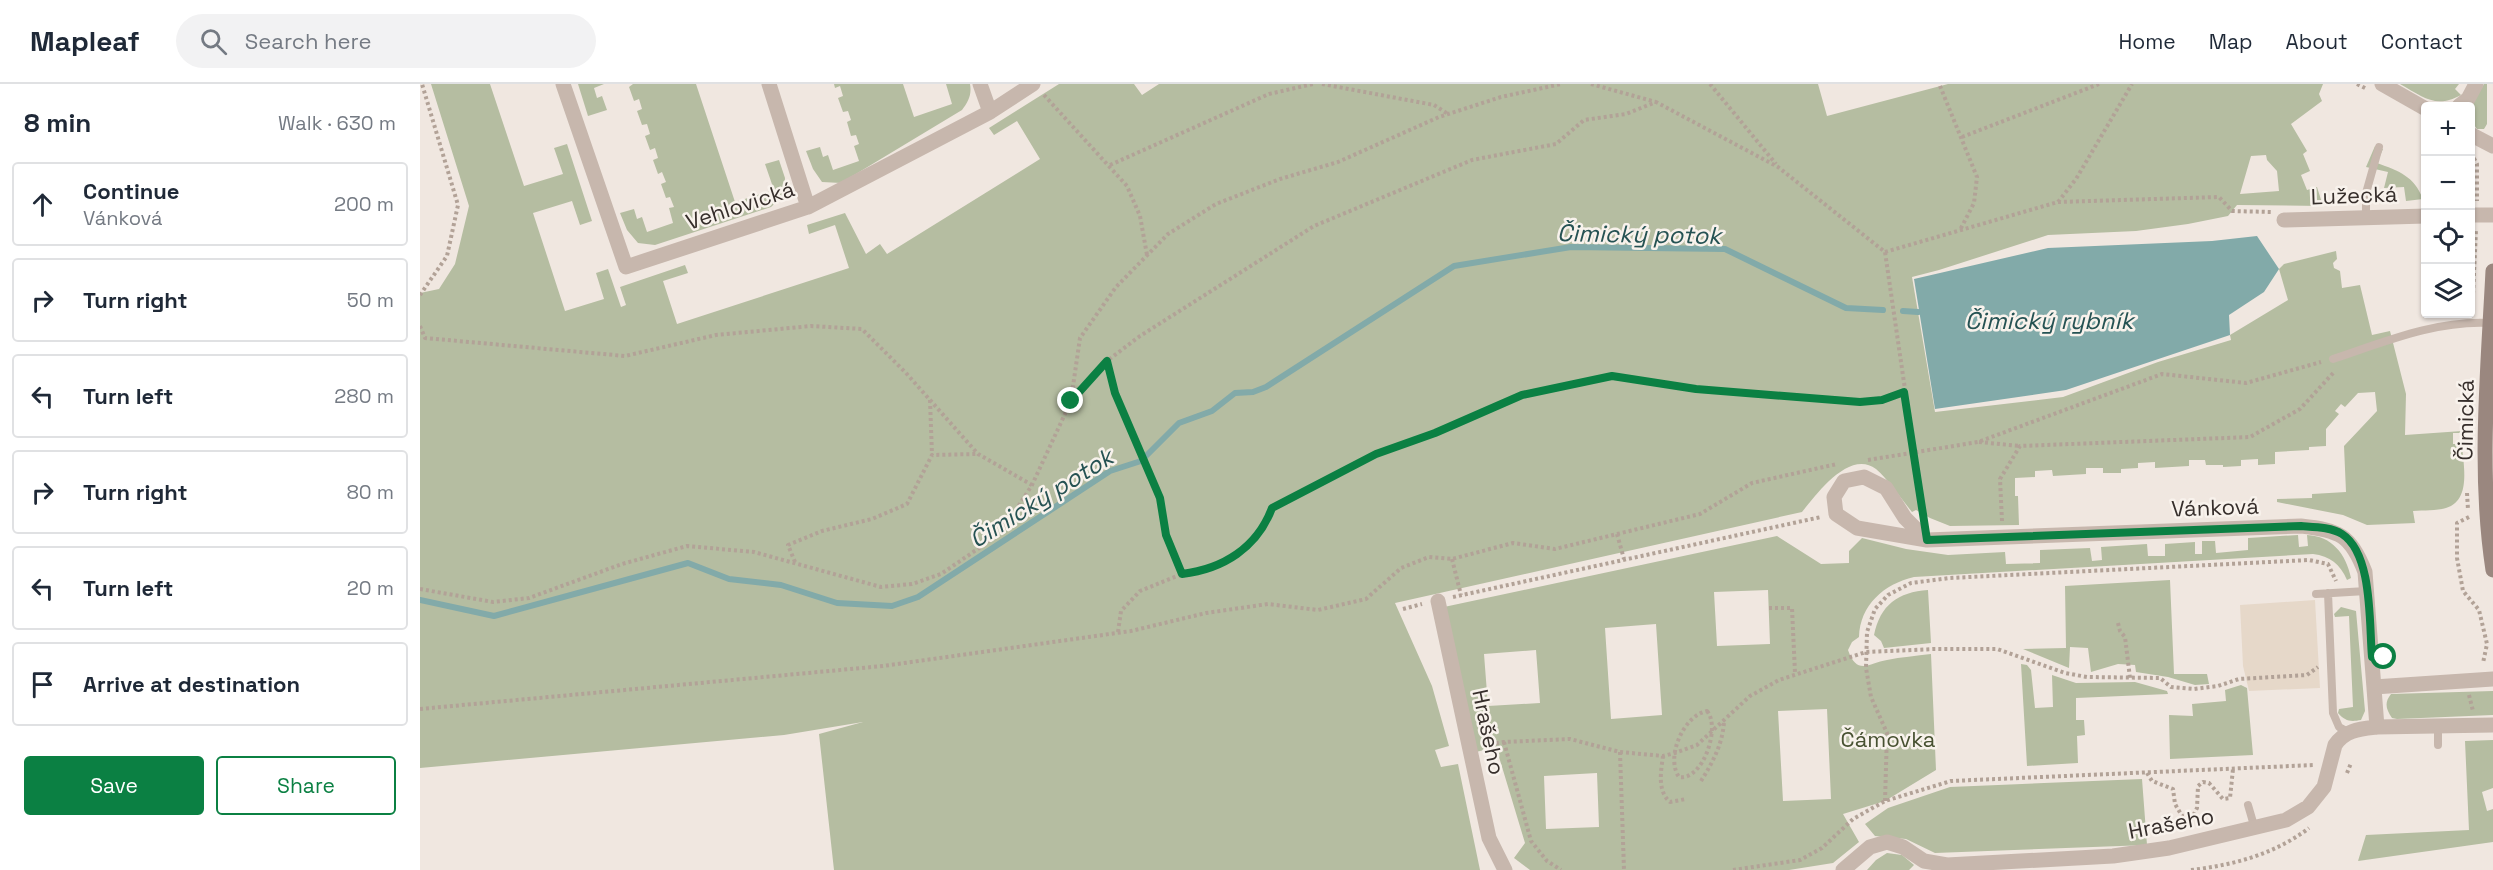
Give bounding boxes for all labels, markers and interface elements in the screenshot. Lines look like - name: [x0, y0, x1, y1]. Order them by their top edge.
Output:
- search box: [176, 14, 596, 68]
- text: Mapleaf: [30, 23, 140, 59]
- icon: search: [197, 25, 230, 58]
- text: Search here: [245, 27, 372, 55]
- text: Home: [2118, 28, 2176, 55]
- text: Map: [2209, 28, 2253, 55]
- text: About: [2286, 28, 2348, 55]
- text: Contact: [2381, 28, 2463, 55]
- map controls: [2421, 102, 2475, 318]
- button: +: [2421, 102, 2475, 156]
- text: 8 min: [24, 106, 91, 140]
- text: Walk · 630 m: [278, 110, 396, 136]
- button: −: [2421, 156, 2475, 210]
- street label: Vehlovická: [682, 174, 798, 236]
- text: Continue: [83, 177, 179, 205]
- street label: Lužecká: [2310, 179, 2398, 211]
- icon: ahead: [26, 188, 59, 221]
- text: 200 m: [334, 191, 394, 217]
- text: Vánková: [83, 205, 163, 231]
- button: locate: [2421, 210, 2475, 264]
- water label: Čimický potok: [1557, 217, 1724, 251]
- button: layers: [2421, 264, 2475, 318]
- icon: right: [26, 284, 59, 317]
- text: Turn right: [83, 286, 188, 314]
- text: 50 m: [347, 287, 394, 313]
- water label: Čimický rybník: [1965, 305, 2136, 336]
- street label: Čimická: [2450, 379, 2480, 461]
- icon: left: [26, 380, 59, 413]
- text: Turn left: [83, 382, 173, 410]
- text: 280 m: [334, 383, 394, 409]
- route end: [1057, 387, 1083, 413]
- water label: Čimický potok: [963, 440, 1121, 555]
- icon: right: [26, 476, 59, 509]
- text: Turn right: [83, 478, 188, 506]
- text: 80 m: [346, 479, 394, 505]
- street label: Vánková: [2171, 491, 2260, 523]
- icon: left: [26, 572, 59, 605]
- text: Turn left: [83, 574, 173, 602]
- text: 20 m: [347, 575, 394, 601]
- route start: [2370, 643, 2396, 669]
- icon: arrive: [26, 668, 59, 701]
- text: Arrive at destination: [83, 670, 300, 698]
- street label: Hrašeho: [1466, 687, 1512, 777]
- park label: Čámovka: [1841, 725, 1936, 753]
- button: Save: [24, 756, 204, 815]
- button: Share: [216, 756, 396, 815]
- street label: Hrašeho: [2126, 801, 2216, 845]

